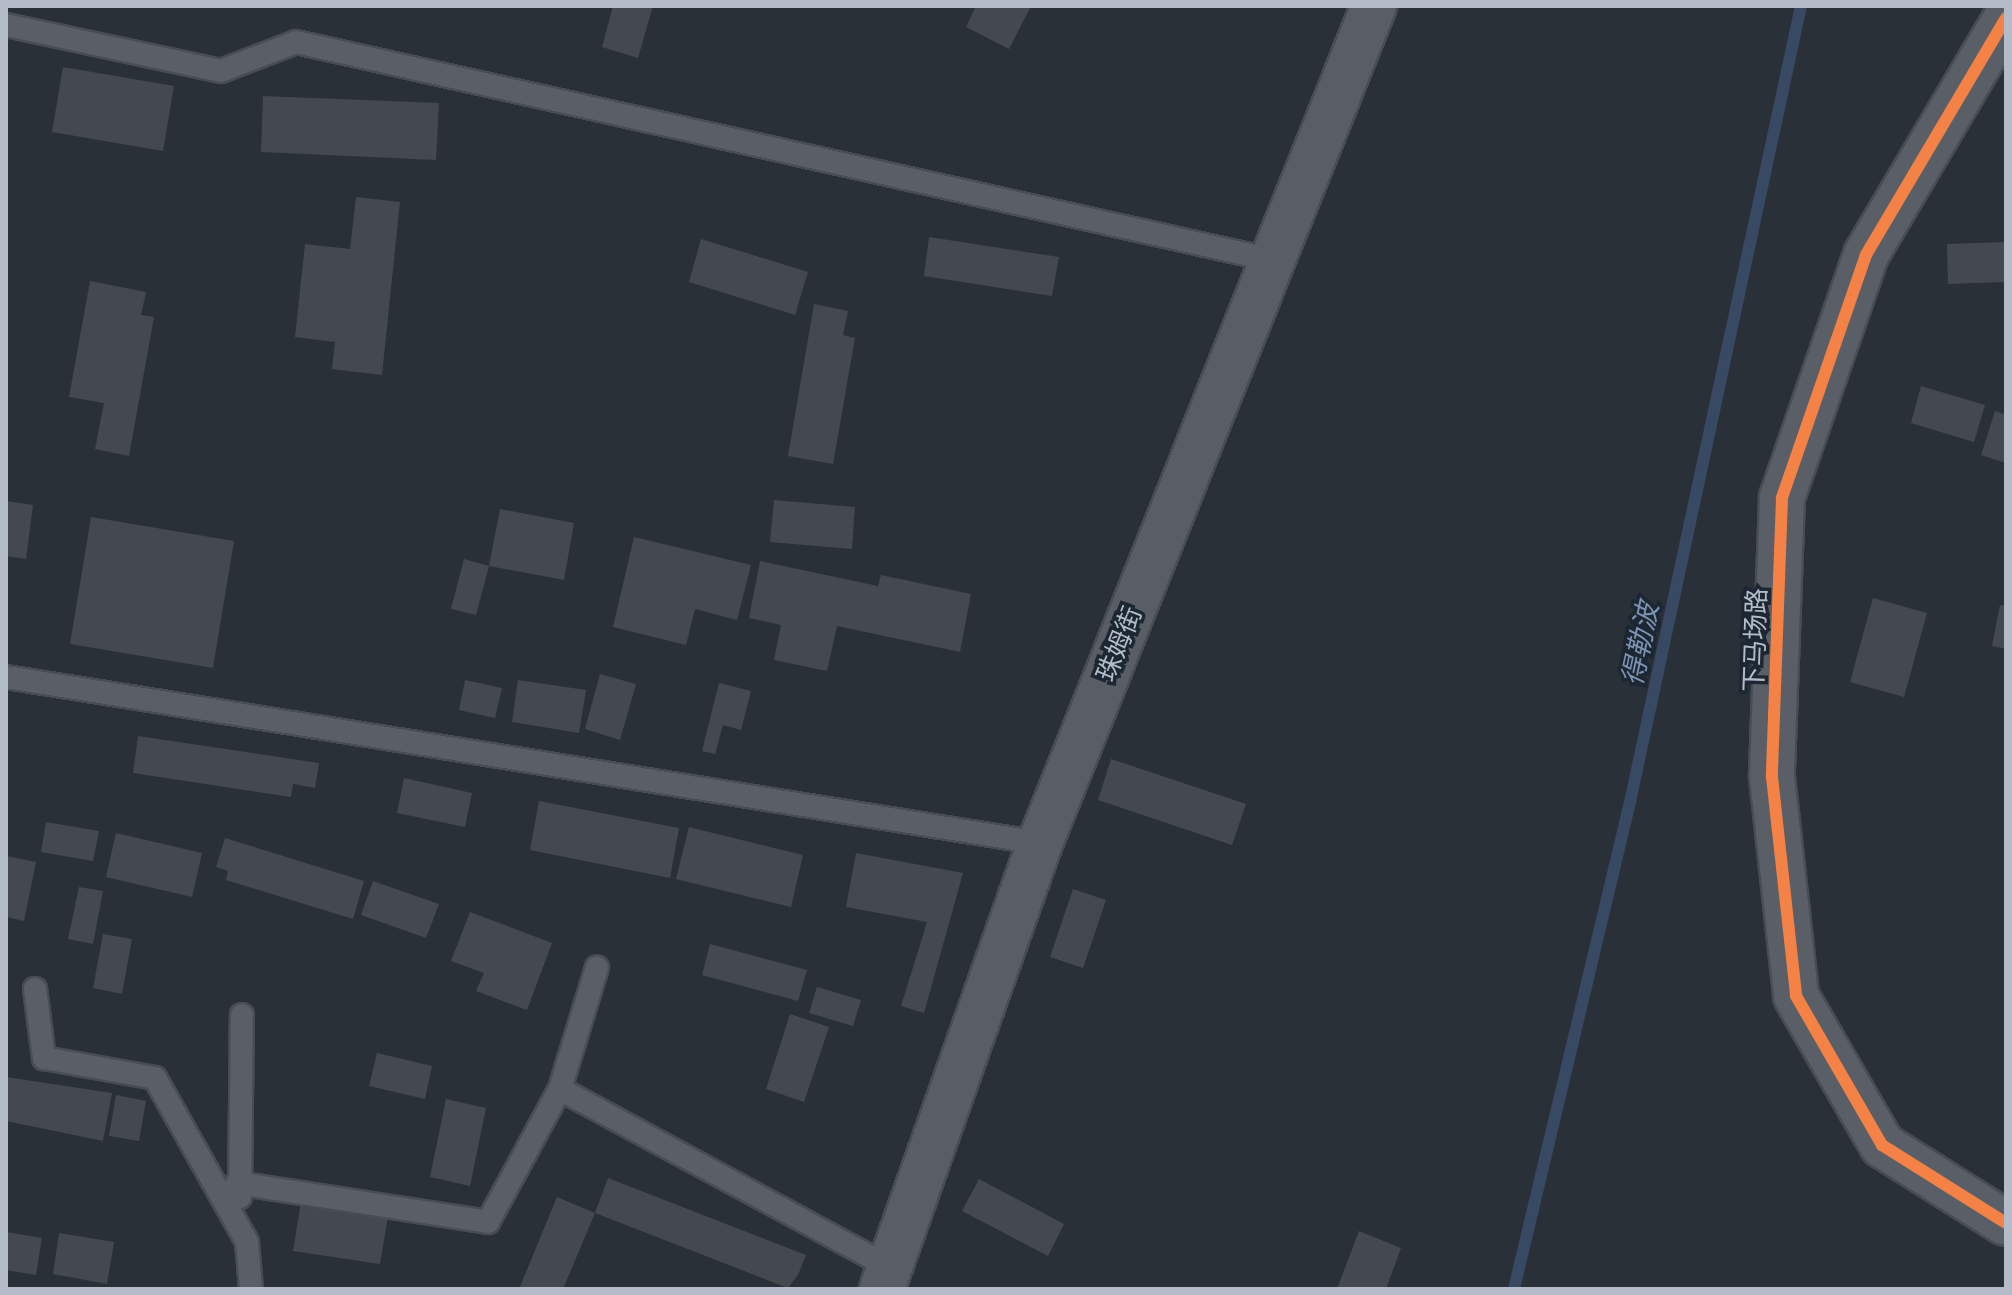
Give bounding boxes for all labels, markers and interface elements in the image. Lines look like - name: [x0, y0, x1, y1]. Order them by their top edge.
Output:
- street label: 下马场路: [1738, 587, 1772, 693]
- water label: 得勒波: [1615, 599, 1665, 689]
- street label: 珠姆街: [1090, 602, 1148, 686]

